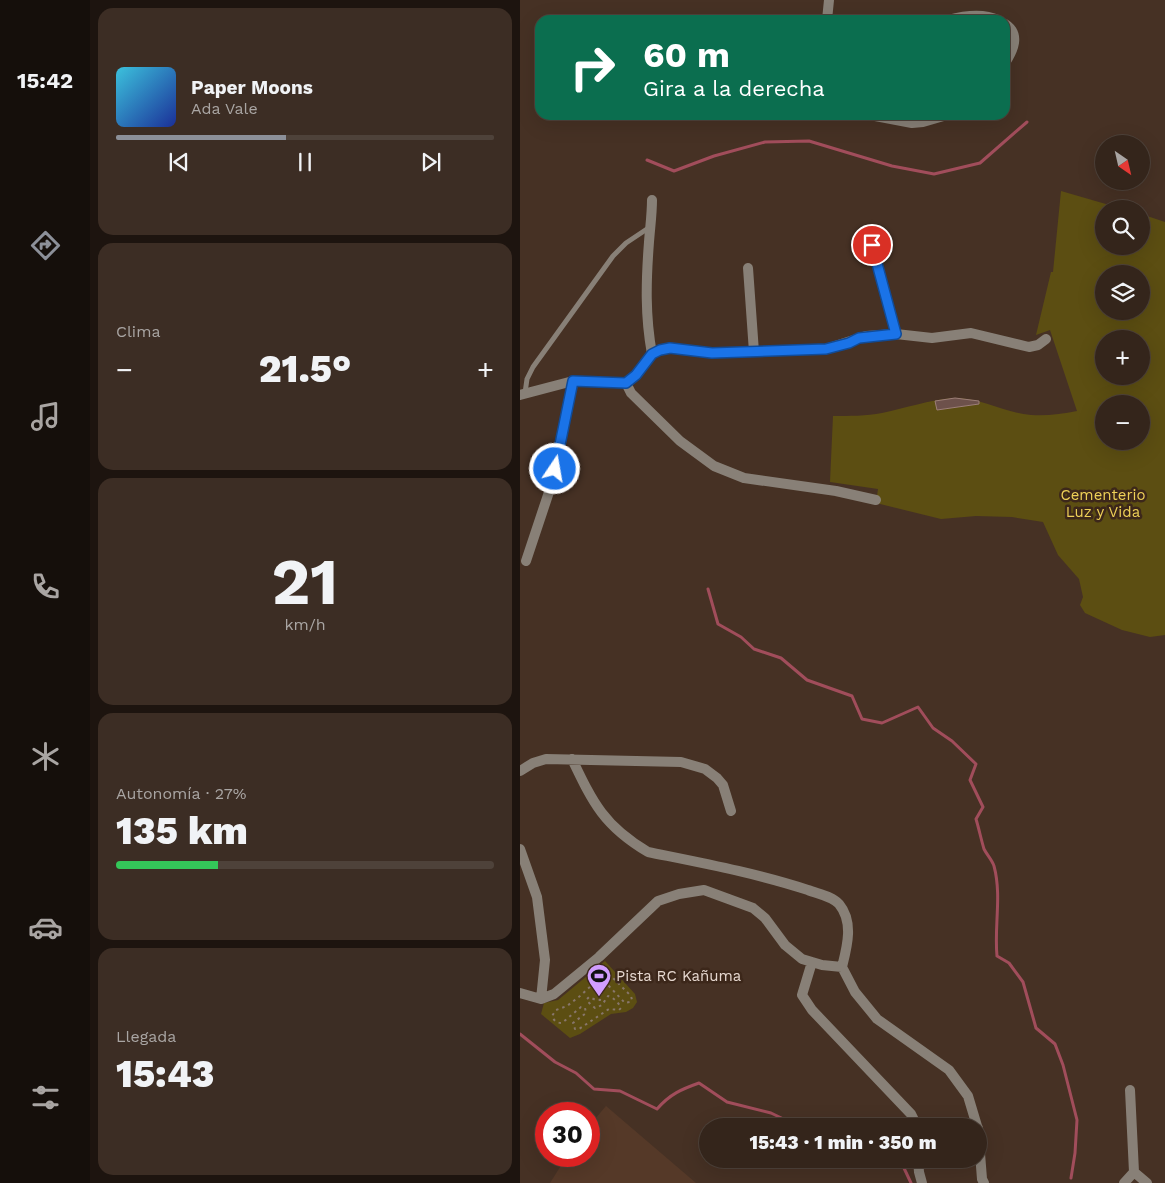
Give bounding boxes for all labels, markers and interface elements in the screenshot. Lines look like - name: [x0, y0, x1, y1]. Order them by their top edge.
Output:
- text: 60 m: [643, 34, 730, 76]
- icon: right: [560, 35, 625, 100]
- text: 15:42: [17, 68, 73, 93]
- text: Paper Moons: [191, 76, 313, 99]
- text: Gira a la derecha: [643, 76, 825, 101]
- text: Ada Vale: [191, 99, 258, 118]
- north arrow: [1095, 135, 1150, 190]
- map controls: [1095, 135, 1150, 450]
- icon: previous: [165, 148, 193, 176]
- icon: pause: [291, 148, 319, 176]
- icon: next: [417, 148, 445, 176]
- button: search: [1095, 200, 1150, 255]
- pin: [851, 224, 893, 266]
- icon: directions: [28, 228, 63, 263]
- icon: arrive: [858, 231, 886, 259]
- button: layers: [1095, 265, 1150, 320]
- text: Clima: [116, 322, 160, 341]
- button: +: [1095, 330, 1150, 385]
- text: 21.5°: [259, 347, 351, 391]
- text: −: [116, 353, 133, 386]
- text: +: [477, 353, 494, 386]
- button: −: [1095, 395, 1150, 450]
- icon: music: [28, 399, 63, 434]
- position arrow: [528, 442, 580, 494]
- park label: Cementerio Luz y Vida: [1060, 486, 1146, 521]
- text: 21: [272, 544, 338, 620]
- icon: phone: [28, 569, 63, 604]
- text: km/h: [284, 615, 326, 634]
- icon: climate: [28, 739, 63, 774]
- text: Autonomía · 27%: [116, 784, 247, 803]
- text: 135 km: [116, 809, 248, 853]
- icon: car: [28, 910, 63, 945]
- sports icon: Pista RC Kañuma: [586, 963, 612, 997]
- place label: Pista RC Kañuma: [616, 967, 742, 985]
- text: Llegada: [116, 1027, 176, 1046]
- text: 15:43: [116, 1052, 214, 1096]
- icon: filters: [28, 1080, 63, 1115]
- speed limit sign: 30: [535, 1102, 600, 1167]
- text: 15:43 · 1 min · 350 m: [750, 1131, 936, 1154]

